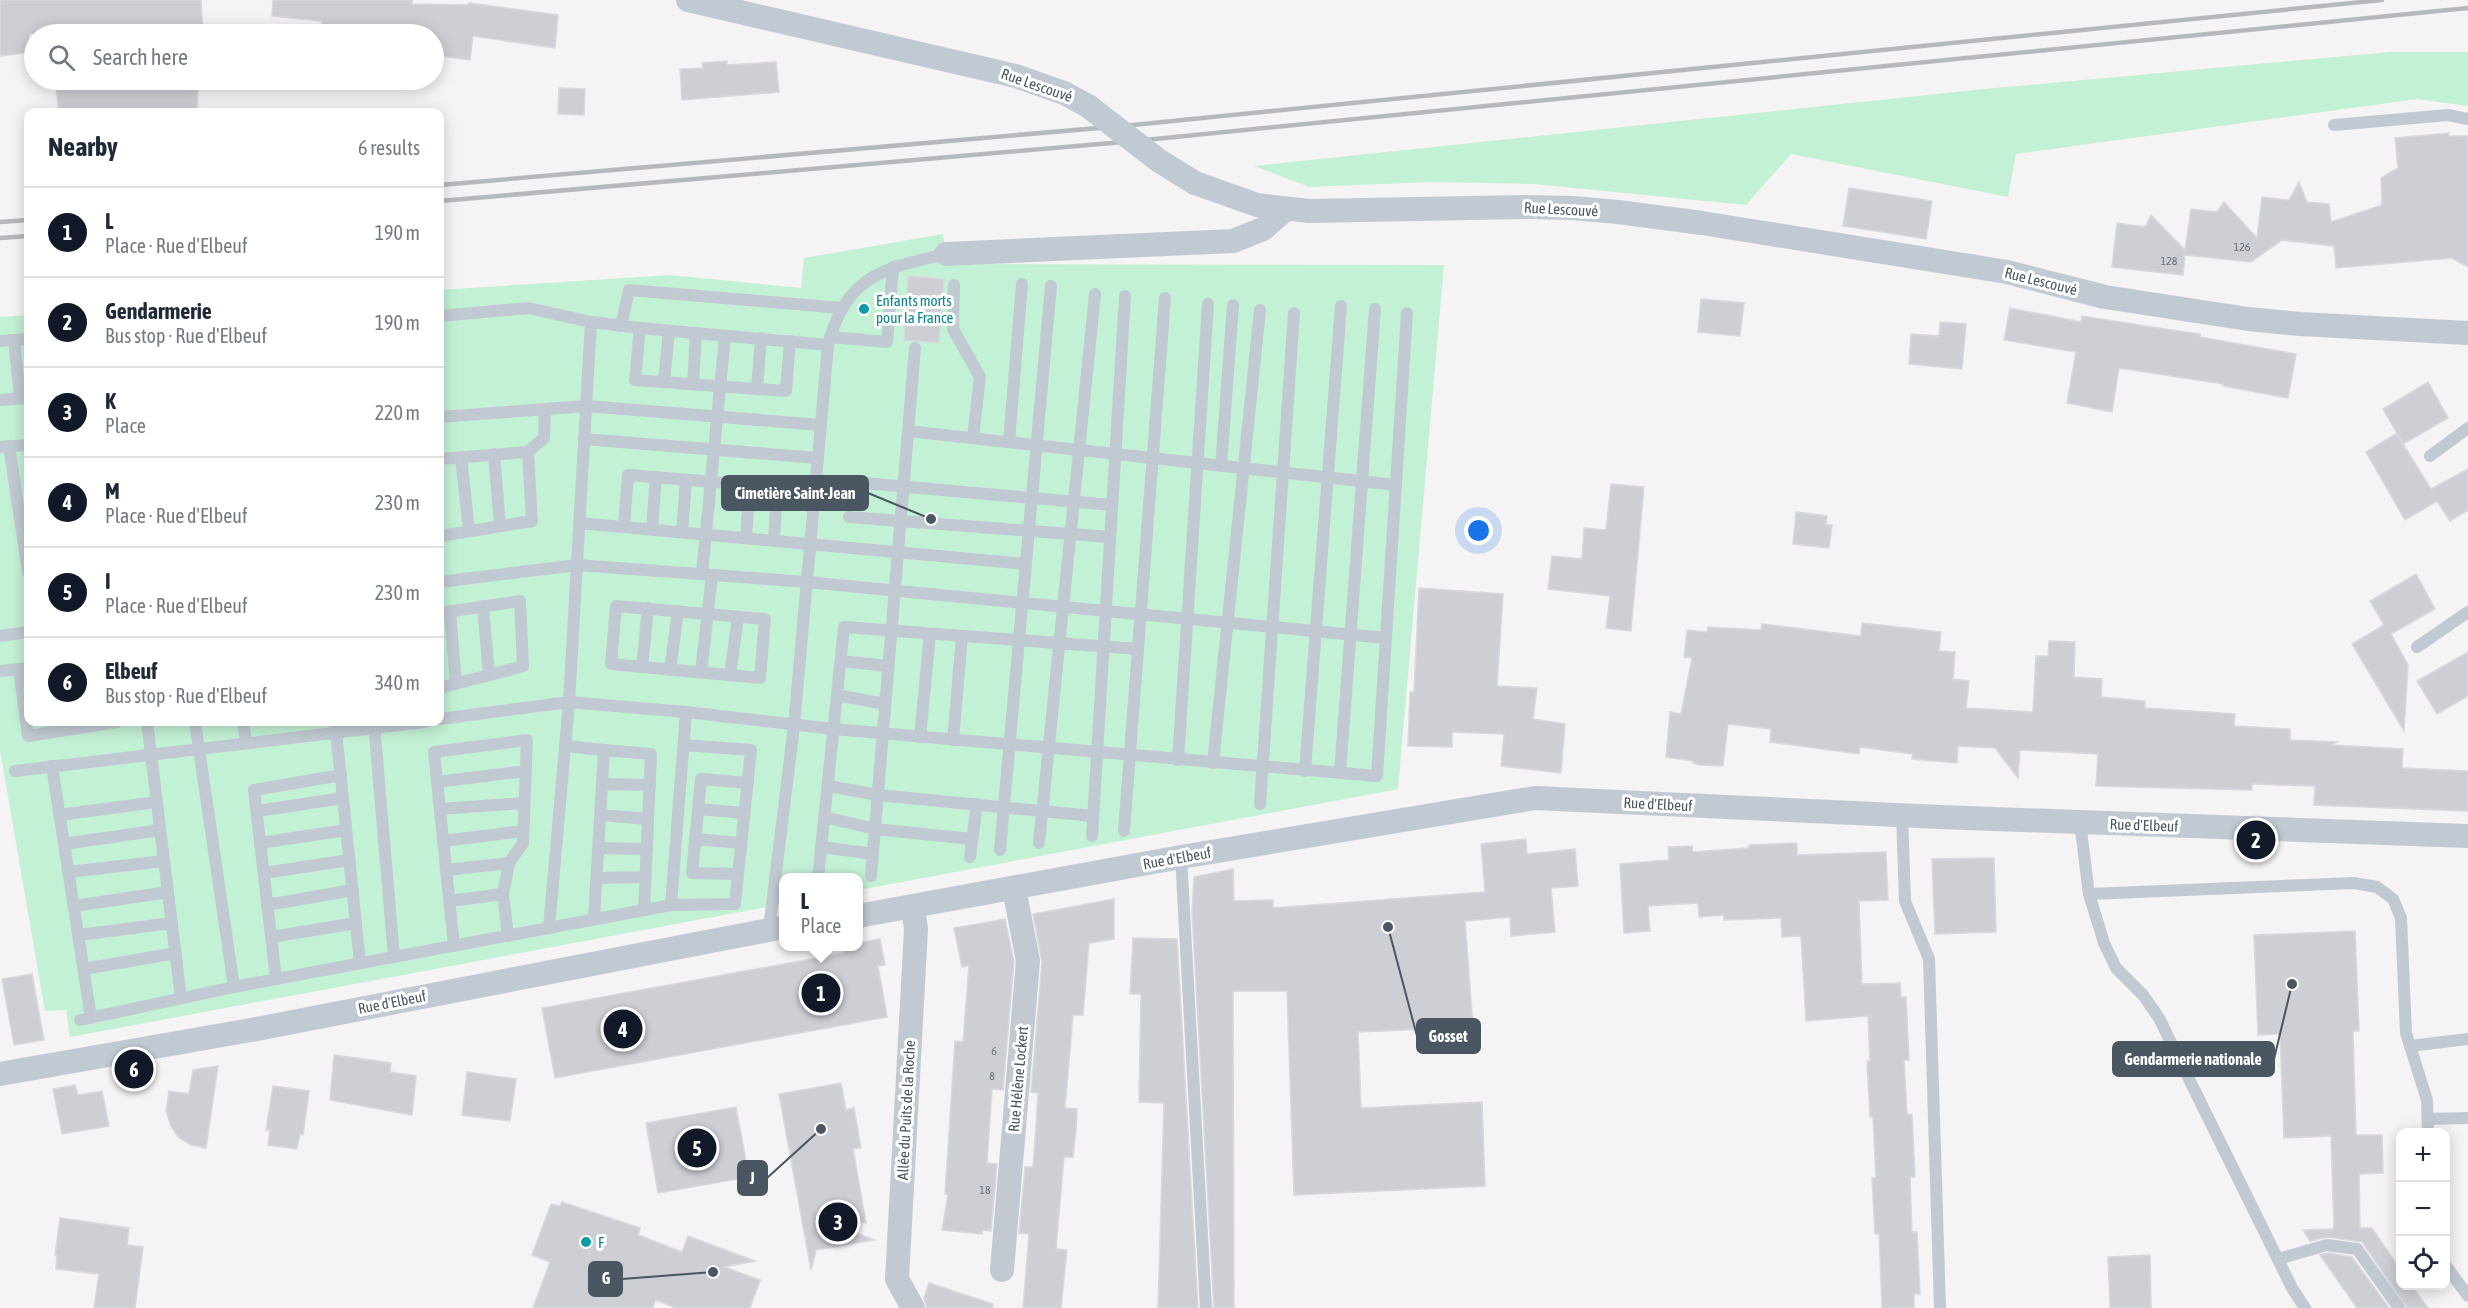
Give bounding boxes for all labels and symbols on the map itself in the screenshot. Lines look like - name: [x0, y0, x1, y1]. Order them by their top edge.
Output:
- street label: Rue Lescouvé: [999, 65, 1075, 105]
- street label: Rue Lescouvé: [1523, 199, 1599, 219]
- house number: 126: [2234, 240, 2251, 254]
- house number: 128: [2161, 254, 2178, 268]
- street label: Rue Lescouvé: [2003, 264, 2079, 298]
- place label: Enfants morts pour la France: [876, 292, 954, 326]
- marker: Enfants morts pour la France: [857, 302, 871, 316]
- callout: Cimetière Saint-Jean: [722, 476, 868, 510]
- text: Cimetière Saint-Jean: [734, 484, 856, 502]
- your location: [1464, 516, 1493, 545]
- street label: Rue d'Elbeuf: [1623, 794, 1693, 814]
- street label: Rue d'Elbeuf: [2109, 815, 2179, 835]
- pin: 2: [2236, 818, 2276, 862]
- street label: Rue d'Elbeuf: [1142, 844, 1212, 872]
- pin: 1: [802, 970, 840, 1016]
- street label: Rue d'Elbeuf: [357, 987, 427, 1017]
- pin: 4: [604, 1006, 642, 1052]
- callout: Gosset: [1417, 1019, 1480, 1053]
- street label: Rue Hélène Lockert: [1005, 1025, 1031, 1133]
- text: Gosset: [1428, 1027, 1468, 1045]
- street label: Allée du Puits de la Roche: [894, 1039, 918, 1180]
- callout: Gendarmerie nationale: [2113, 1042, 2274, 1076]
- house number: 6: [991, 1044, 997, 1058]
- pin: 6: [114, 1046, 154, 1092]
- text: Gendarmerie nationale: [2124, 1050, 2262, 1068]
- house number: 8: [989, 1069, 995, 1083]
- pin: 5: [678, 1126, 716, 1170]
- callout: J: [738, 1161, 767, 1195]
- text: J: [748, 1169, 755, 1187]
- house number: 18: [979, 1183, 991, 1197]
- pin: 3: [818, 1200, 858, 1244]
- place label: F: [598, 1234, 604, 1251]
- marker: F: [579, 1235, 593, 1249]
- callout: G: [589, 1262, 622, 1296]
- text: G: [602, 1269, 611, 1287]

